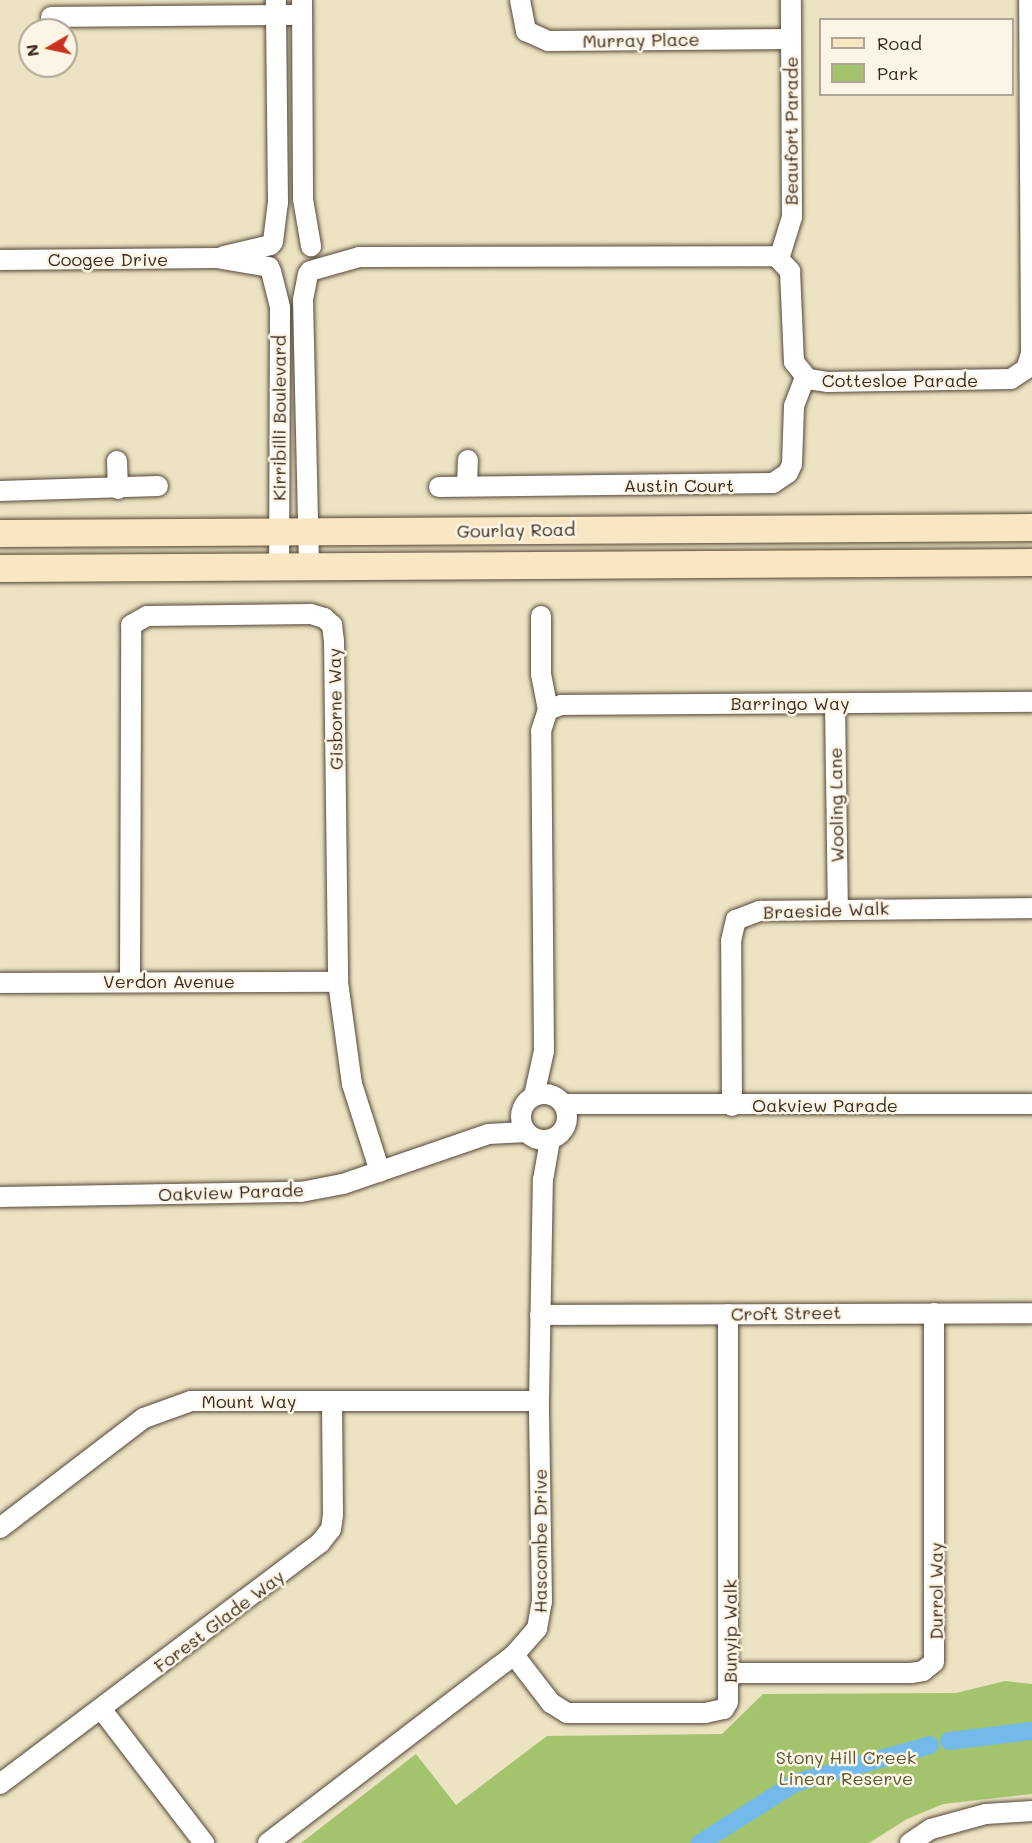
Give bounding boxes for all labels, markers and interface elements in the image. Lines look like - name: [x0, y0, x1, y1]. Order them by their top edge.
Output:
- north arrow: [18, 18, 78, 78]
- legend: [819, 18, 1014, 96]
- street label: Murray Place: [582, 28, 700, 52]
- text: Road: [877, 31, 922, 55]
- text: N: [20, 43, 43, 58]
- street label: Beaufort Parade: [780, 57, 802, 205]
- text: Park: [877, 61, 918, 85]
- street label: Coogee Drive: [48, 248, 168, 270]
- street label: Kirribilli Boulevard: [268, 335, 290, 501]
- street label: Cottesloe Parade: [822, 369, 978, 391]
- street label: Austin Court: [624, 474, 734, 496]
- street label: Gourlay Road: [457, 518, 575, 542]
- street label: Gisborne Way: [323, 648, 347, 770]
- street label: Barringo Way: [730, 692, 850, 714]
- street label: Wooling Lane: [824, 747, 848, 863]
- street label: Braeside Walk: [763, 897, 889, 923]
- street label: Verdon Avenue: [103, 970, 235, 992]
- street label: Oakview Parade: [752, 1094, 898, 1116]
- street label: Oakview Parade: [158, 1179, 304, 1205]
- street label: Croft Street: [731, 1301, 841, 1325]
- street label: Mount Way: [202, 1390, 296, 1412]
- street label: Hascombe Drive: [529, 1469, 551, 1613]
- street label: Durrol Way: [925, 1542, 947, 1640]
- street label: Forest Glade Way: [150, 1565, 288, 1677]
- street label: Bunyip Walk: [719, 1579, 741, 1683]
- park label: Stony Hill Creek Linear Reserve: [776, 1747, 916, 1790]

